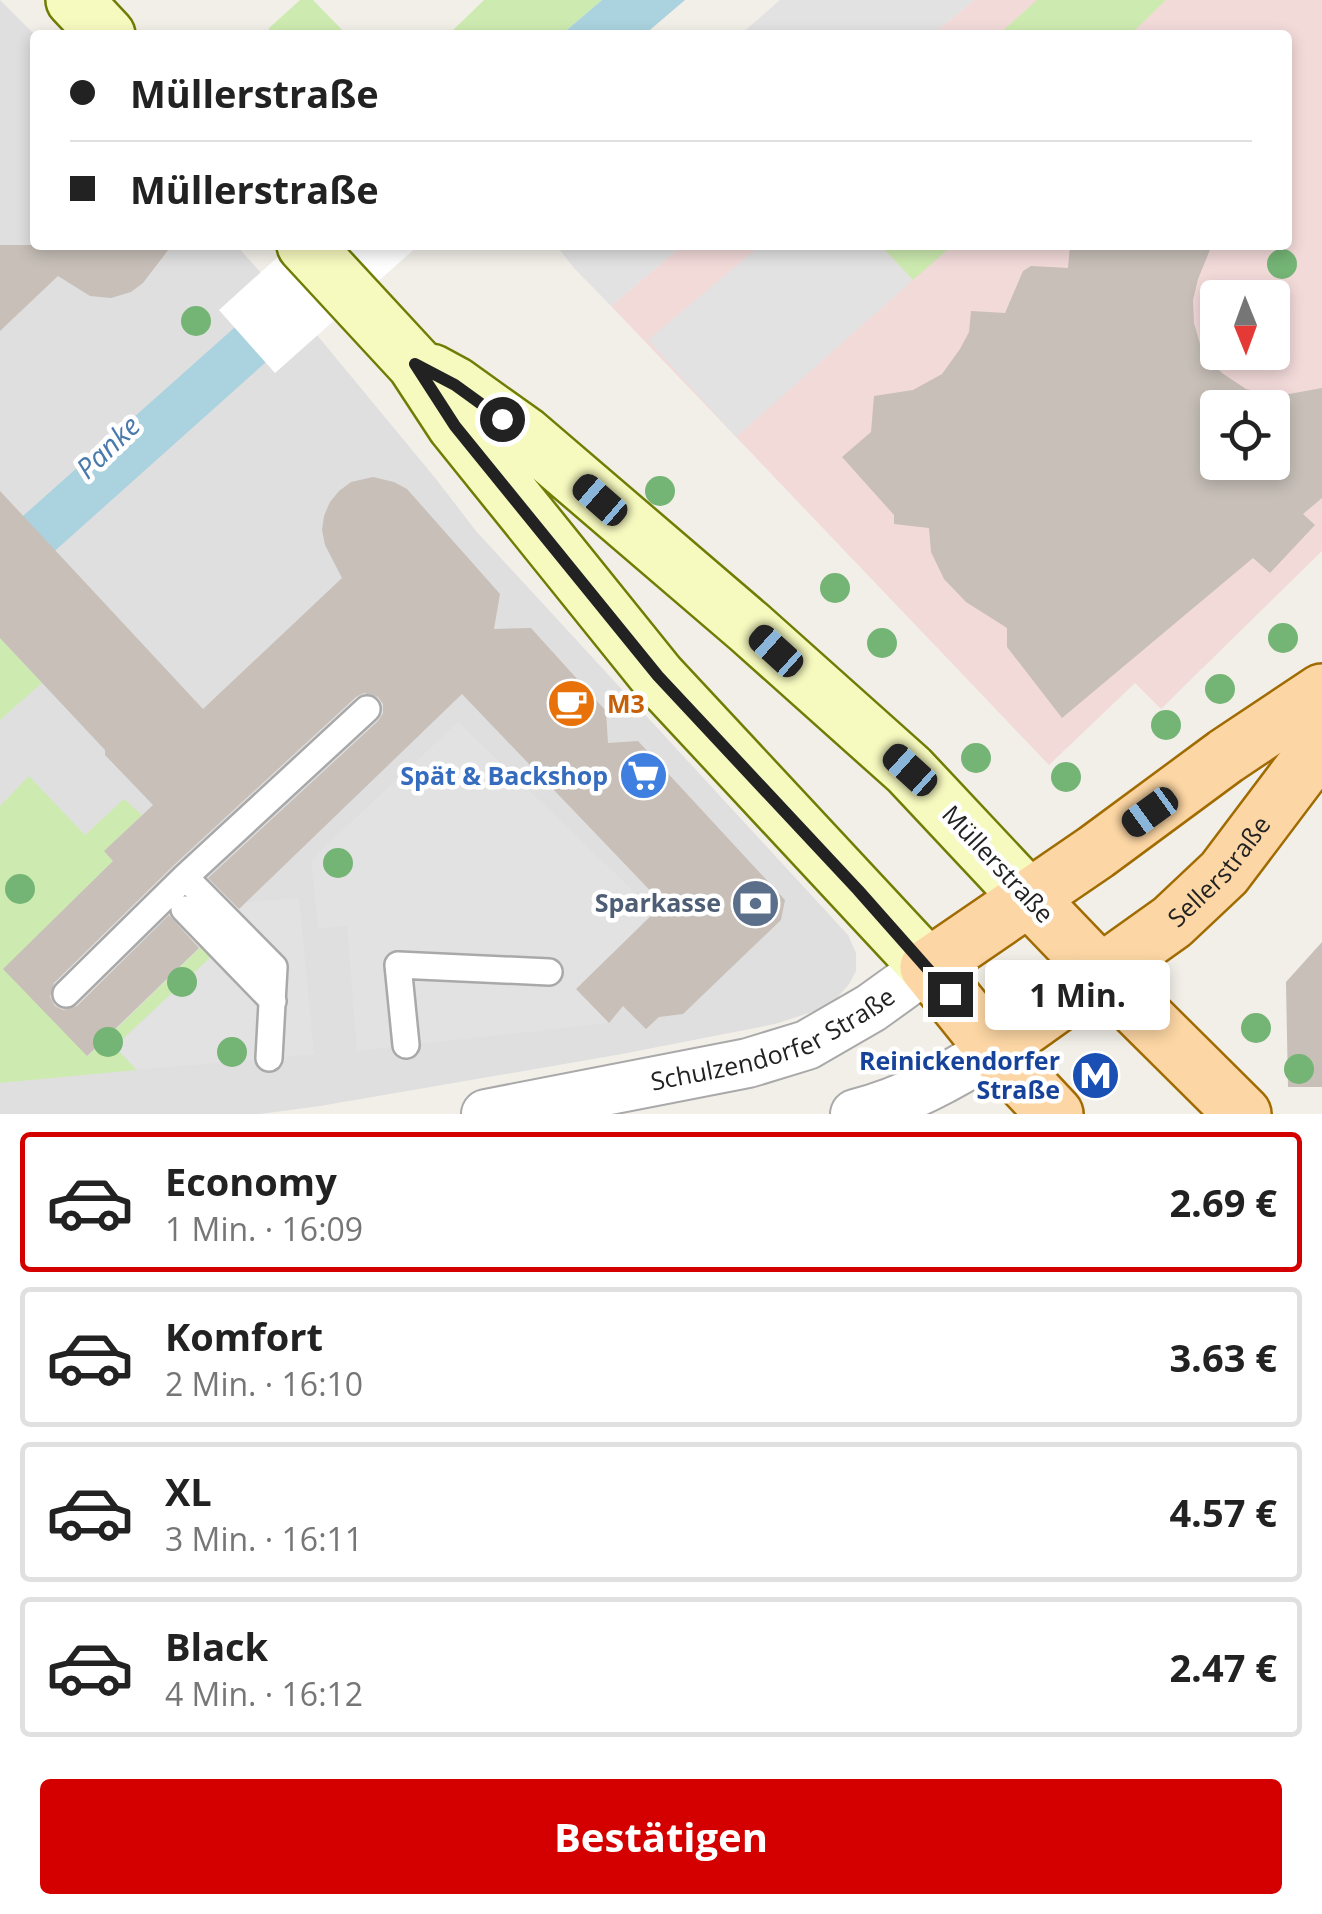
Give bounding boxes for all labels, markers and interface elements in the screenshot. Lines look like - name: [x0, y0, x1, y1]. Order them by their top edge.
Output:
- text: Müllerstraße: [130, 67, 379, 119]
- text: Müllerstraße: [130, 163, 379, 215]
- north arrow: [1200, 280, 1290, 370]
- map controls: [1200, 280, 1290, 480]
- button: locate: [1200, 390, 1290, 480]
- route start: [480, 397, 525, 442]
- water label: Panke: [67, 406, 148, 486]
- car: [568, 469, 632, 531]
- car: [744, 620, 808, 682]
- cafe icon: M3: [546, 678, 598, 730]
- place label: M3: [607, 686, 645, 720]
- car: [878, 739, 942, 801]
- supermarket icon: Spät & Backshop: [617, 750, 669, 802]
- place label: Spät & Backshop: [400, 758, 608, 792]
- car: [1117, 782, 1183, 842]
- street label: Müllerstraße: [935, 797, 1062, 929]
- street label: Sellerstraße: [1159, 808, 1277, 934]
- bank icon: Sparkasse: [730, 877, 782, 929]
- place label: Sparkasse: [595, 885, 721, 919]
- callout: 1 Min.: [985, 959, 1170, 1029]
- route end: [928, 972, 973, 1017]
- text: 1 Min.: [1029, 973, 1126, 1016]
- street label: Schulzendorfer Straße: [647, 979, 901, 1098]
- place label: Reinickendorfer Straße: [859, 1043, 1060, 1106]
- metro station icon: Reinickendorfer Straße: [1069, 1049, 1121, 1101]
- text: Economy: [165, 1155, 337, 1207]
- icon: car: [45, 1157, 135, 1247]
- text: 2.69 €: [1169, 1176, 1277, 1228]
- text: 1 Min. · 16:09: [165, 1207, 363, 1250]
- text: Komfort: [165, 1310, 323, 1362]
- icon: car: [45, 1312, 135, 1402]
- text: 3.63 €: [1169, 1331, 1277, 1383]
- text: 2 Min. · 16:10: [165, 1362, 363, 1405]
- text: XL: [165, 1465, 212, 1517]
- icon: car: [45, 1467, 135, 1557]
- text: 4.57 €: [1169, 1486, 1277, 1538]
- text: 3 Min. · 16:11: [165, 1517, 363, 1560]
- text: Black: [165, 1620, 268, 1672]
- icon: car: [45, 1622, 135, 1712]
- text: 2.47 €: [1169, 1641, 1277, 1693]
- text: 4 Min. · 16:12: [165, 1672, 363, 1715]
- button: Bestätigen: [40, 1779, 1282, 1894]

